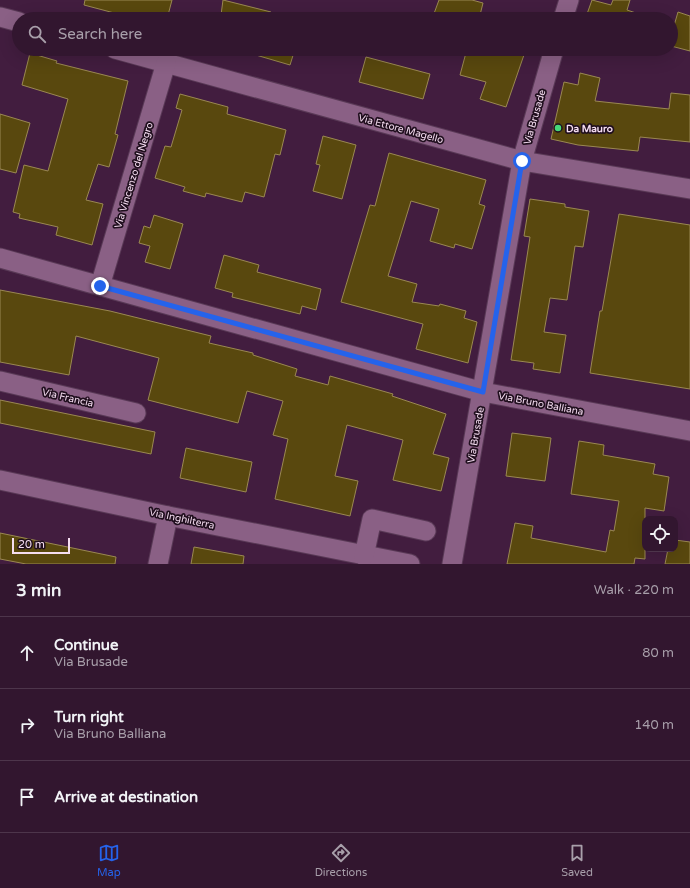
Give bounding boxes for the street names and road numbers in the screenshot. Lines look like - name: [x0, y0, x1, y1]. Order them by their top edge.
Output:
- street label: Via Brusade: [521, 88, 549, 146]
- street label: Via Ettore Magello: [357, 112, 445, 146]
- street label: Via Vincenzo del Negro: [112, 121, 156, 230]
- street label: Via Francia: [41, 386, 95, 410]
- street label: Via Bruno Balliana: [497, 390, 584, 418]
- street label: Via Brusade: [465, 406, 487, 464]
- street label: Via Inghilterra: [148, 506, 216, 532]

